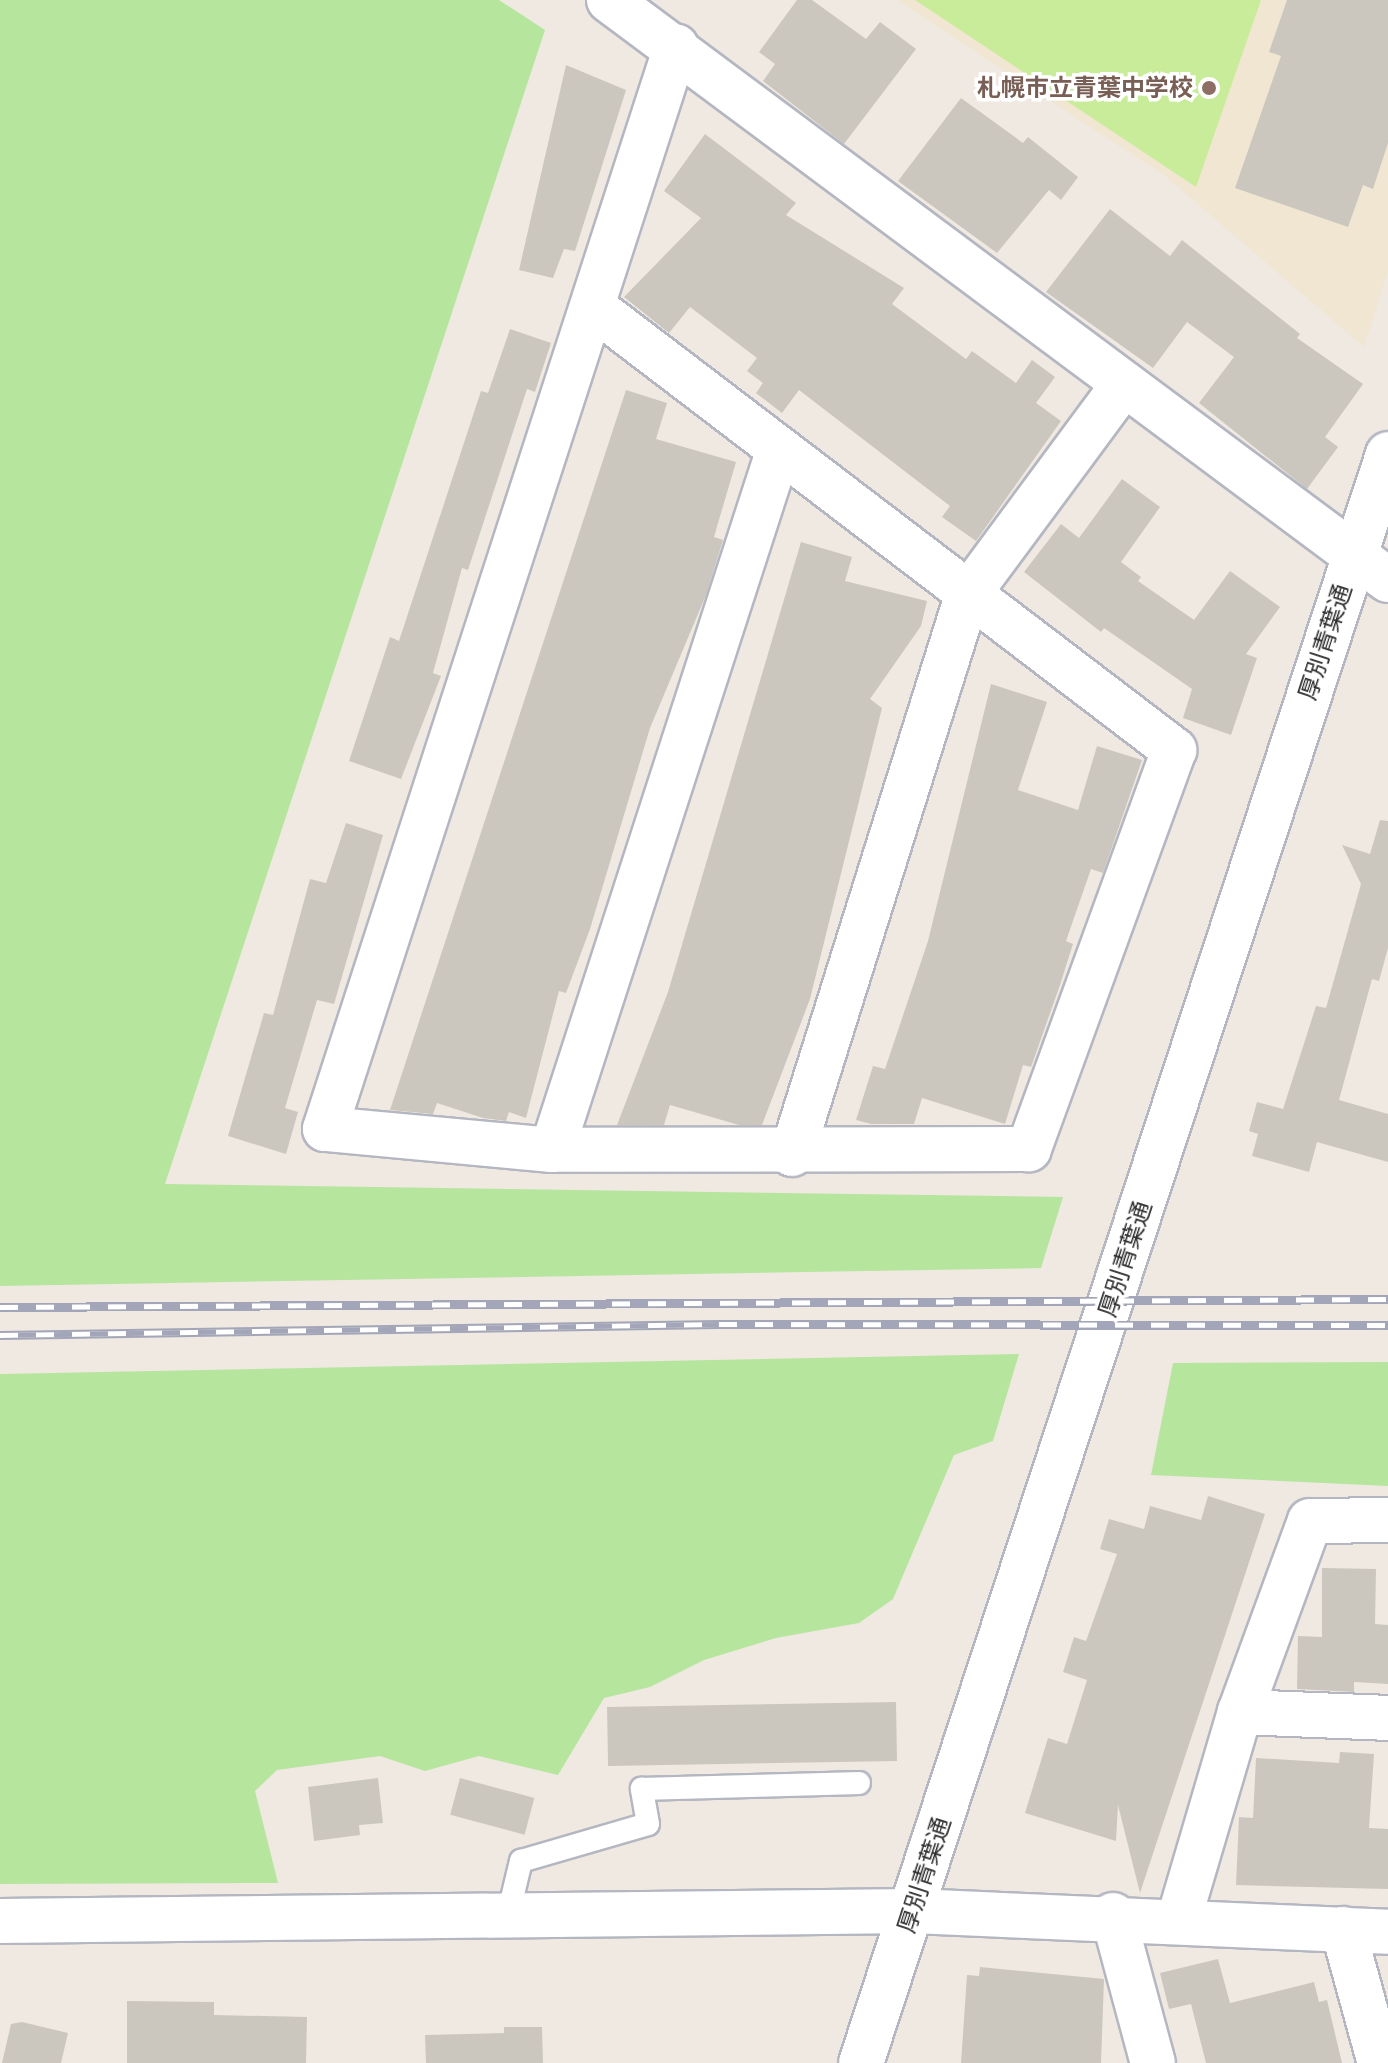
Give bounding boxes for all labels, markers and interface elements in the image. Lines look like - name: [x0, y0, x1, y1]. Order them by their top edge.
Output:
- place label: 札幌市立青葉中学校: [977, 74, 1193, 102]
- marker: 札幌市立青葉中学校: [1200, 79, 1218, 97]
- street label: 厚別青葉通: [1293, 580, 1357, 704]
- street label: 厚別青葉通: [1093, 1197, 1157, 1321]
- street label: 厚別青葉通: [892, 1813, 956, 1937]

